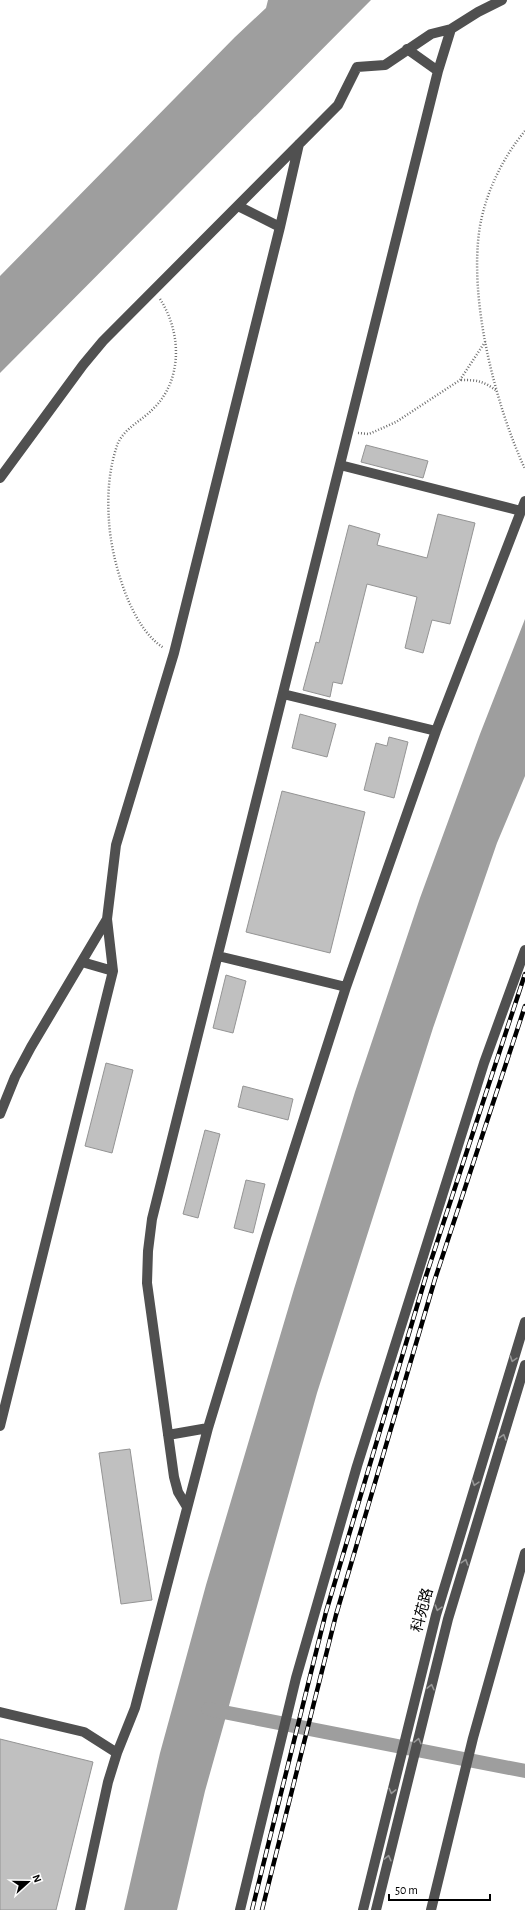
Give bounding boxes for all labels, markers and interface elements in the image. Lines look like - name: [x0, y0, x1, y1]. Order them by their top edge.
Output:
- one-way arrow: [509, 1355, 518, 1362]
- one-way arrow: [498, 1434, 506, 1441]
- one-way arrow: [471, 1479, 480, 1486]
- one-way arrow: [460, 1559, 469, 1566]
- street label: 科苑路: [408, 1586, 436, 1634]
- one-way arrow: [434, 1604, 443, 1611]
- one-way arrow: [426, 1684, 435, 1691]
- one-way arrow: [413, 1738, 422, 1745]
- one-way arrow: [388, 1788, 396, 1794]
- one-way arrow: [384, 1855, 392, 1862]
- north arrow: [8, 1862, 48, 1902]
- text: N: [30, 1873, 43, 1884]
- scale bar: [389, 1876, 490, 1902]
- text: 50 m: [395, 1884, 418, 1896]

